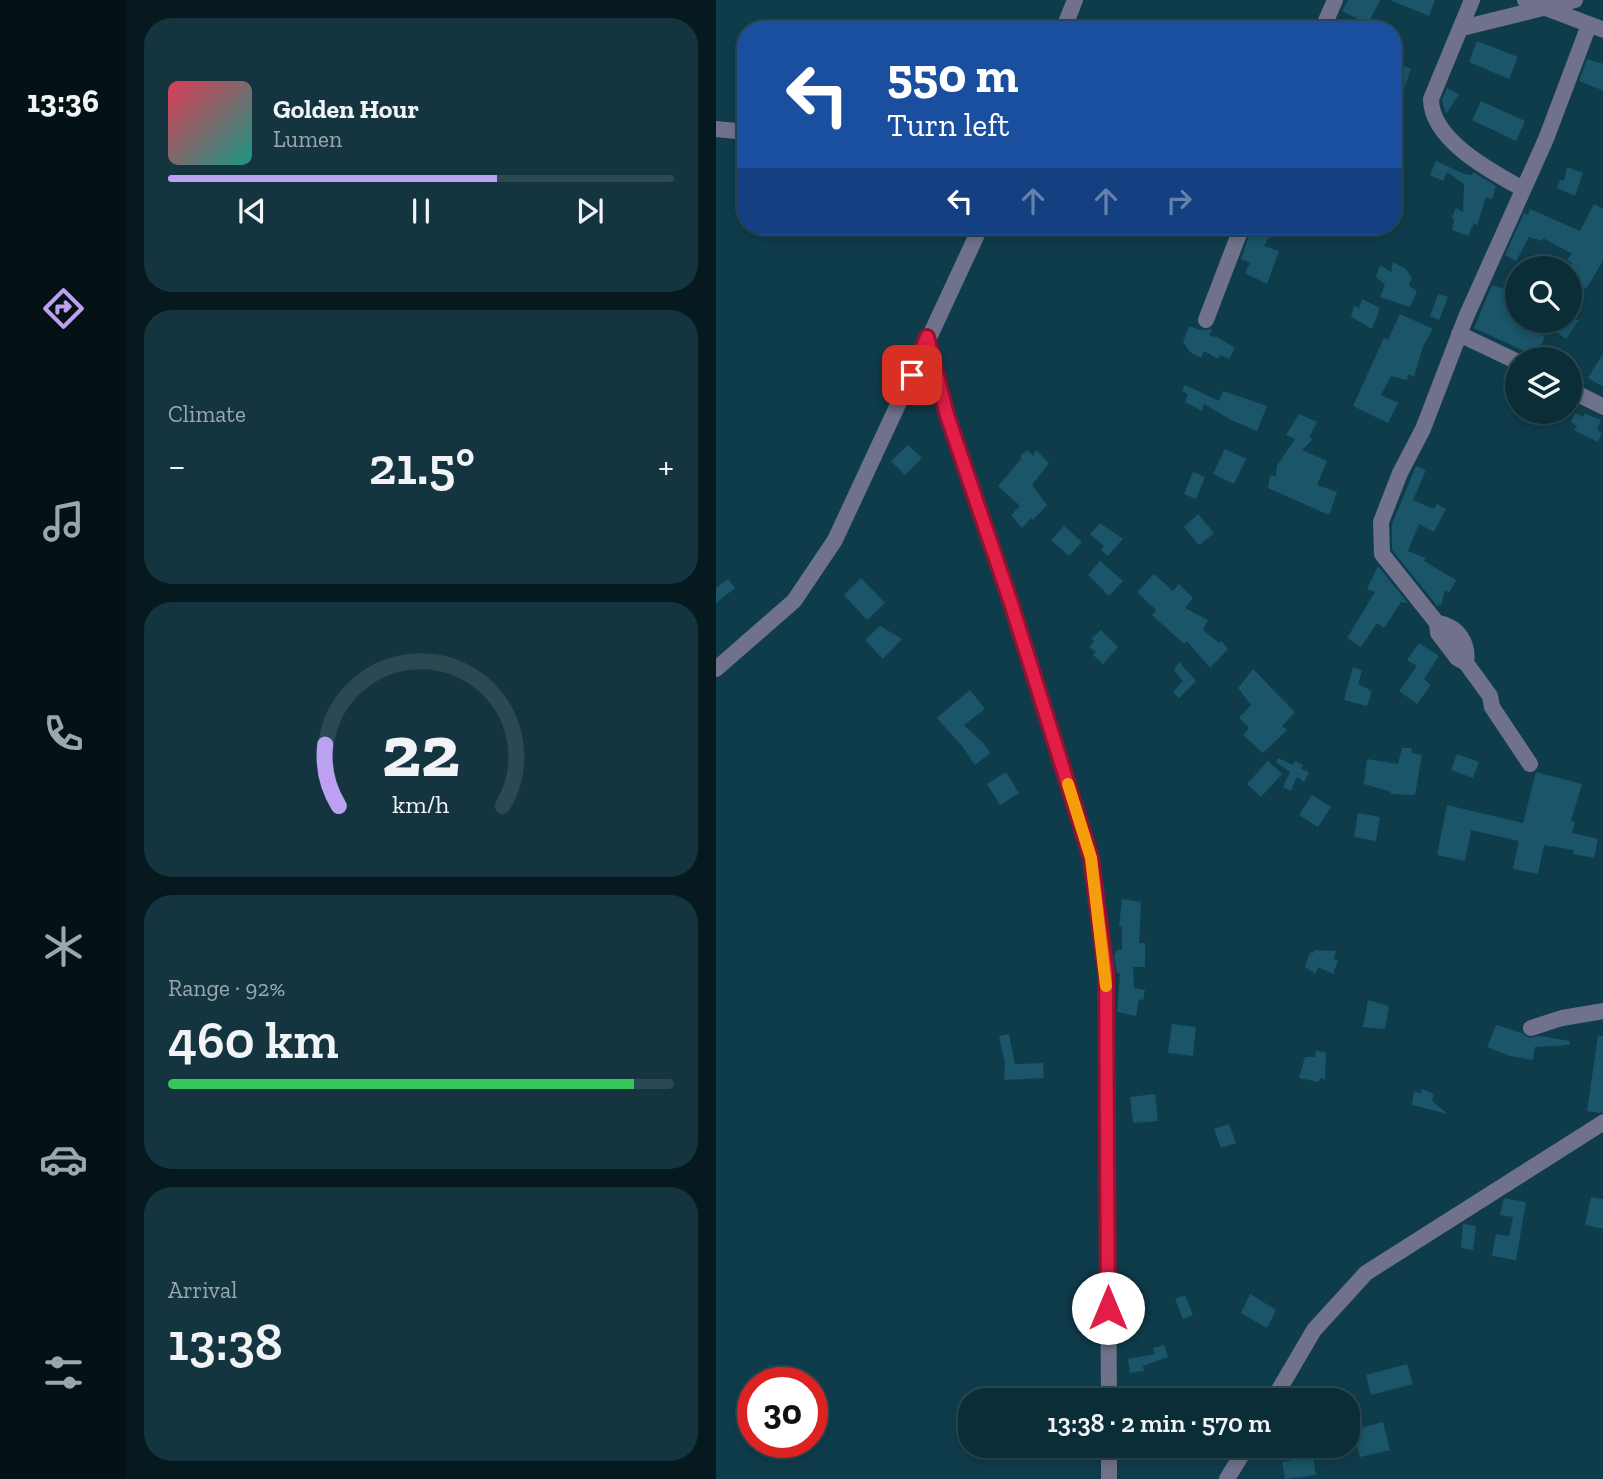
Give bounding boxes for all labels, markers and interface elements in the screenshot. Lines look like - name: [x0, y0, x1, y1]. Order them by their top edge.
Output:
- text: 550 m: [887, 46, 1018, 105]
- icon: left: [772, 49, 863, 140]
- text: 13:36: [27, 82, 99, 120]
- text: Golden Hour: [273, 93, 419, 125]
- text: Turn left: [887, 106, 1009, 144]
- text: Lumen: [273, 125, 342, 153]
- icon: left: [941, 182, 979, 220]
- icon: ahead: [1014, 182, 1052, 220]
- icon: ahead: [1087, 182, 1125, 220]
- icon: right: [1160, 182, 1198, 220]
- icon: previous: [233, 192, 271, 230]
- icon: pause: [402, 192, 440, 230]
- icon: next: [571, 192, 609, 230]
- map controls: [1505, 256, 1582, 424]
- button: search: [1505, 256, 1582, 333]
- icon: directions: [39, 284, 88, 333]
- pin: [882, 345, 942, 405]
- button: layers: [1505, 347, 1582, 424]
- icon: arrive: [893, 356, 931, 394]
- text: Climate: [168, 400, 246, 428]
- text: 21.5°: [369, 435, 475, 497]
- text: −: [168, 443, 186, 489]
- text: +: [658, 443, 674, 489]
- icon: music: [39, 497, 88, 546]
- text: 22: [382, 707, 460, 795]
- icon: phone: [39, 709, 88, 758]
- text: km/h: [392, 788, 450, 818]
- icon: climate: [39, 922, 88, 971]
- text: Range · 92%: [168, 974, 285, 1002]
- text: 460 km: [168, 1009, 339, 1071]
- icon: car: [39, 1135, 88, 1184]
- position arrow: [1071, 1271, 1145, 1345]
- text: Arrival: [168, 1276, 237, 1304]
- text: 13:38: [168, 1311, 283, 1373]
- icon: filters: [39, 1348, 88, 1397]
- speed limit sign: 30: [737, 1367, 828, 1458]
- text: 13:38 · 2 min · 570 m: [1047, 1407, 1271, 1439]

